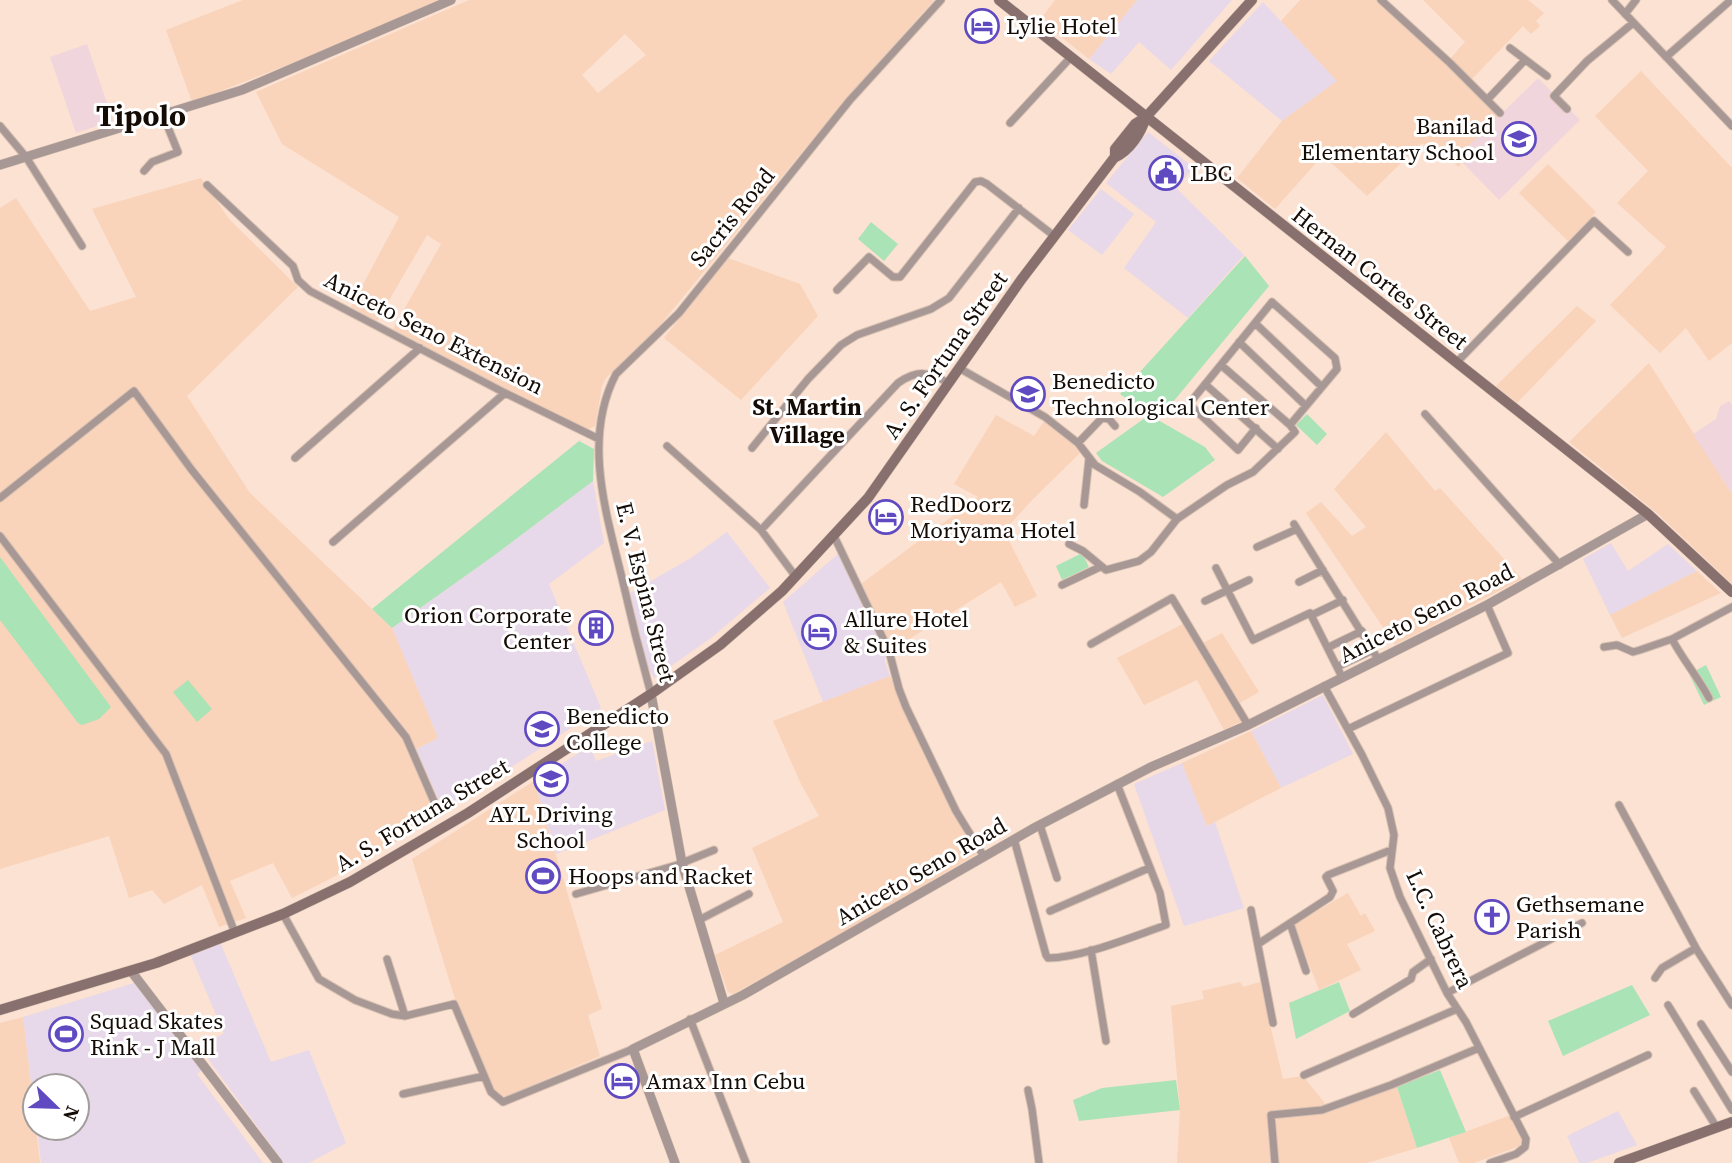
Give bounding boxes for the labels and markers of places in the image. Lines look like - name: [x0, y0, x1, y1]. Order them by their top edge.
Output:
- hotel icon: Lylie Hotel: [963, 7, 1001, 45]
- place label: Lylie Hotel: [1006, 10, 1117, 42]
- place label: Banilad Elementary School: [1301, 110, 1494, 168]
- school or university icon: Banilad Elementary School: [1500, 120, 1538, 158]
- public building icon: LBC: [1147, 154, 1185, 192]
- place label: LBC: [1190, 157, 1232, 189]
- place label: Benedicto Technological Center: [1052, 365, 1270, 423]
- school or university icon: Benedicto Technological Center: [1009, 375, 1047, 413]
- place label: RedDoorz Moriyama Hotel: [910, 488, 1076, 546]
- hotel icon: RedDoorz Moriyama Hotel: [867, 498, 905, 536]
- place label: Orion Corporate Center: [404, 599, 572, 657]
- place label: Allure Hotel & Suites: [844, 603, 969, 661]
- building icon: Orion Corporate Center: [577, 609, 615, 647]
- hotel icon: Allure Hotel & Suites: [800, 613, 838, 651]
- place label: Benedicto College: [566, 700, 669, 758]
- school or university icon: Benedicto College: [523, 710, 561, 748]
- school or university icon: AYL Driving School: [532, 760, 570, 798]
- place label: AYL Driving School: [489, 798, 613, 856]
- sports icon: Hoops and Racket: [524, 857, 562, 895]
- place label: Hoops and Racket: [568, 860, 753, 892]
- place label: Gethsemane Parish: [1516, 888, 1644, 946]
- church icon: Gethsemane Parish: [1473, 898, 1511, 936]
- place label: Squad Skates Rink - J Mall: [90, 1005, 223, 1063]
- sports icon: Squad Skates Rink - J Mall: [47, 1015, 85, 1053]
- hotel icon: Amax Inn Cebu: [603, 1062, 641, 1100]
- place label: Amax Inn Cebu: [646, 1065, 805, 1097]

